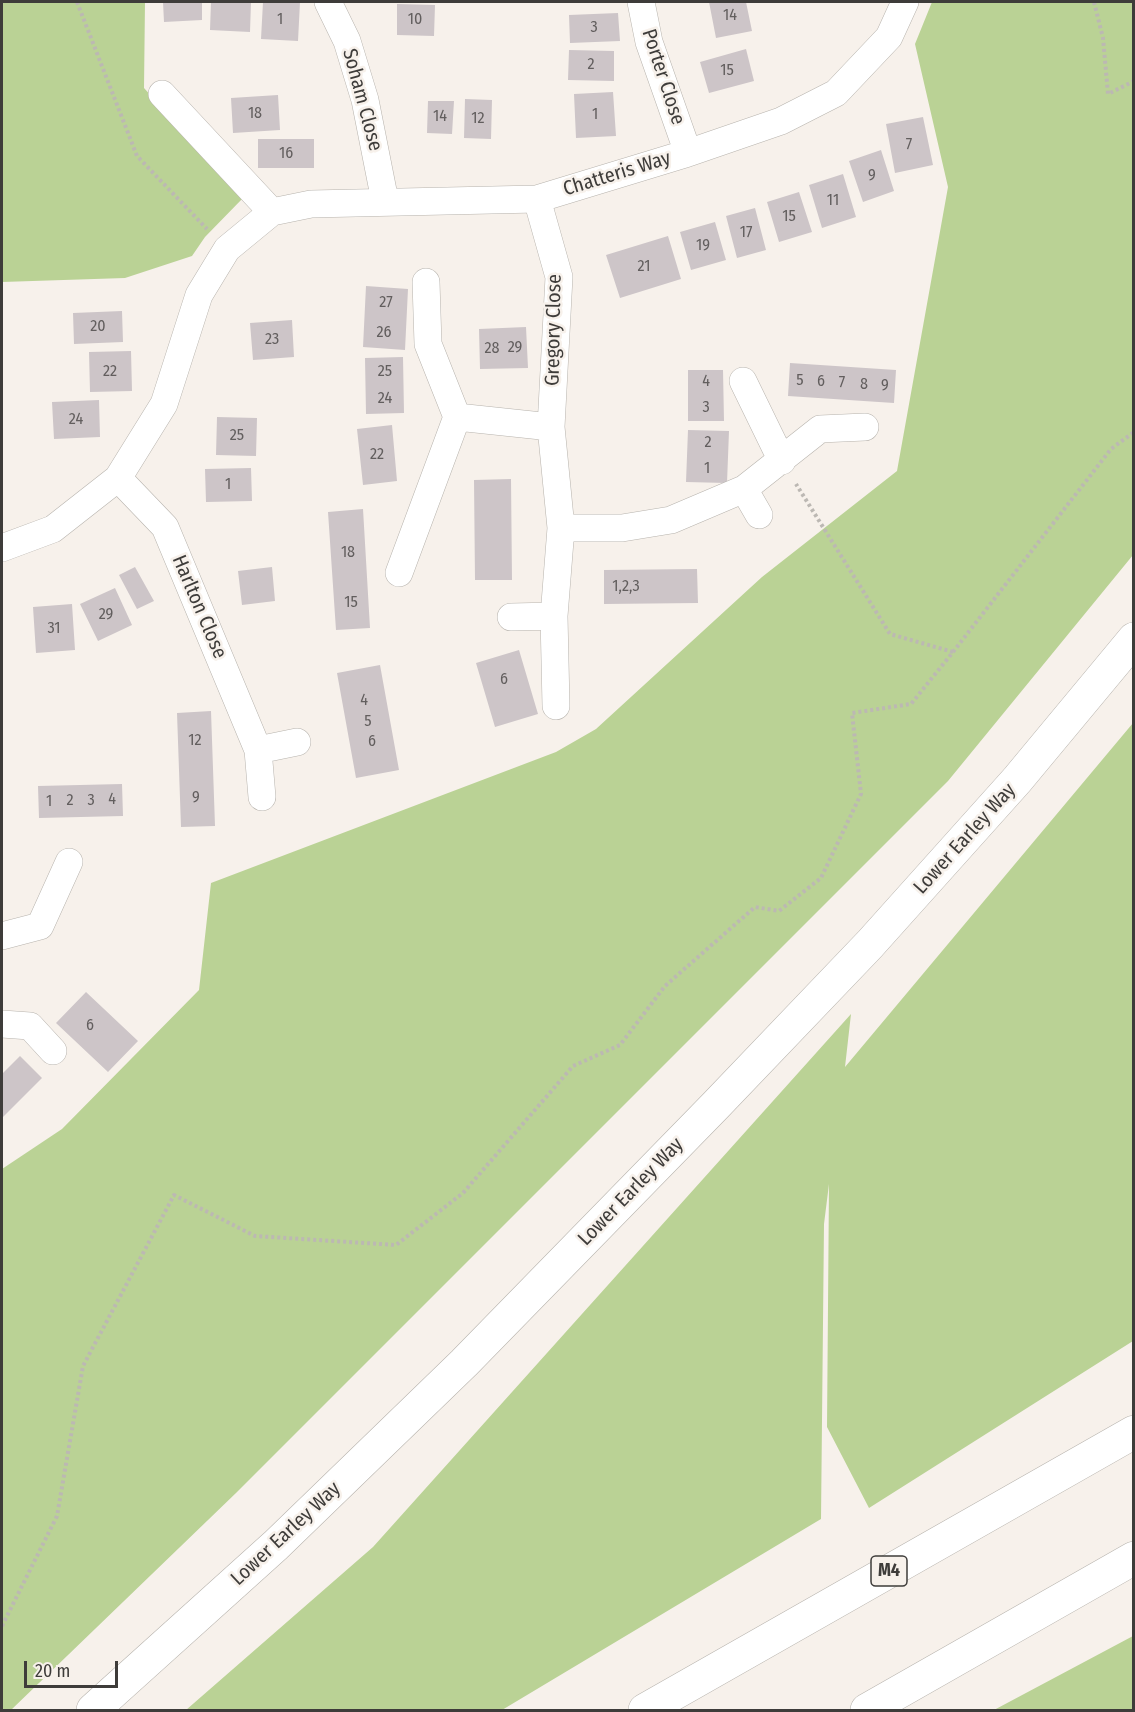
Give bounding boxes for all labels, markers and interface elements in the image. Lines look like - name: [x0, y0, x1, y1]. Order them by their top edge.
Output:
- house number: 14: [723, 6, 737, 26]
- house number: 1: [277, 10, 283, 30]
- house number: 10: [408, 10, 422, 30]
- house number: 3: [590, 18, 598, 38]
- street label: Porter Close: [636, 26, 690, 128]
- street label: Soham Close: [337, 46, 387, 154]
- house number: 2: [587, 55, 595, 75]
- house number: 15: [720, 61, 734, 81]
- house number: 18: [248, 104, 262, 124]
- house number: 1: [592, 105, 598, 125]
- house number: 14: [433, 107, 447, 127]
- house number: 12: [471, 109, 485, 129]
- house number: 7: [906, 135, 912, 155]
- house number: 16: [279, 144, 293, 164]
- street label: Chatteris Way: [560, 146, 674, 202]
- house number: 9: [868, 166, 876, 186]
- house number: 11: [827, 191, 839, 211]
- house number: 15: [782, 207, 796, 227]
- house number: 17: [740, 223, 752, 243]
- house number: 19: [696, 236, 710, 256]
- house number: 21: [638, 257, 650, 277]
- street label: Gregory Close: [541, 274, 567, 386]
- house number: 27: [379, 293, 393, 313]
- house number: 20: [90, 317, 106, 337]
- house number: 26: [377, 323, 391, 343]
- house number: 23: [265, 330, 279, 350]
- house number: 29: [508, 338, 522, 358]
- house number: 28: [484, 339, 500, 359]
- house number: 22: [103, 362, 117, 382]
- house number: 25: [378, 362, 392, 382]
- house number: 5: [796, 371, 804, 391]
- house number: 4: [702, 372, 710, 392]
- house number: 6: [817, 372, 825, 392]
- house number: 7: [839, 373, 845, 393]
- house number: 8: [860, 375, 868, 395]
- house number: 9: [881, 376, 889, 396]
- house number: 24: [378, 389, 392, 409]
- house number: 3: [702, 398, 710, 418]
- house number: 24: [69, 410, 83, 430]
- house number: 25: [230, 426, 244, 446]
- house number: 2: [704, 433, 712, 453]
- house number: 22: [370, 445, 384, 465]
- house number: 1: [704, 459, 710, 479]
- house number: 1: [225, 475, 231, 495]
- house number: 18: [341, 543, 355, 563]
- street label: Harlton Close: [166, 552, 232, 662]
- house number: 1,2,3: [612, 577, 640, 597]
- house number: 15: [344, 593, 358, 613]
- house number: 29: [99, 605, 113, 625]
- house number: 31: [47, 619, 61, 639]
- house number: 6: [500, 670, 508, 690]
- house number: 4: [360, 691, 368, 711]
- house number: 5: [364, 712, 372, 732]
- house number: 12: [188, 731, 202, 751]
- house number: 6: [368, 732, 376, 752]
- street label: Lower Earley Way: [909, 779, 1021, 899]
- house number: 9: [192, 788, 200, 808]
- house number: 4: [108, 790, 116, 810]
- house number: 2: [66, 791, 74, 811]
- house number: 3: [87, 791, 95, 811]
- house number: 1: [46, 792, 52, 812]
- house number: 6: [86, 1016, 94, 1036]
- street label: Lower Earley Way: [573, 1133, 689, 1251]
- street label: Lower Earley Way: [226, 1477, 346, 1591]
- road number: M4: [871, 1556, 907, 1586]
- scale bar: [27, 1649, 122, 1687]
- text: 20 m: [35, 1660, 70, 1682]

